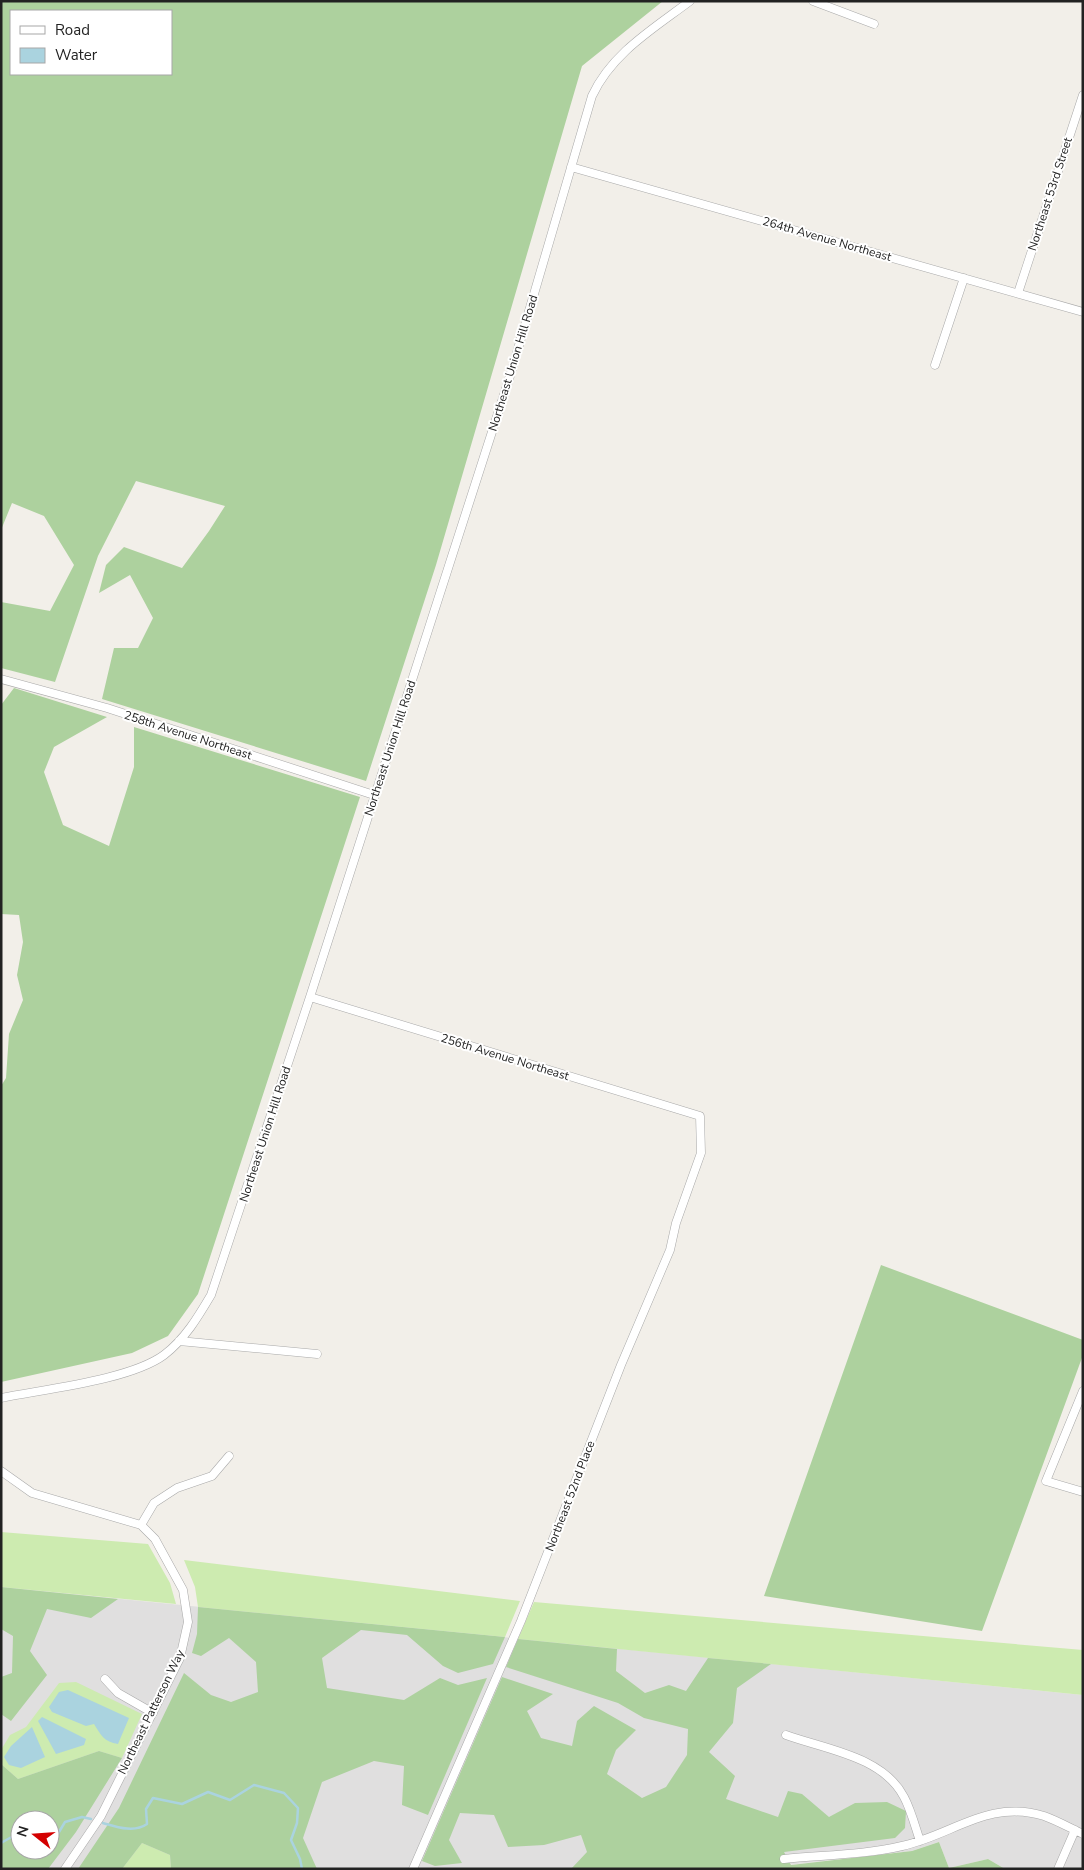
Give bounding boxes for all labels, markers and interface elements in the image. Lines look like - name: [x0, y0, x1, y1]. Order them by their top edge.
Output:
- legend: [10, 10, 172, 75]
- text: Road: [55, 20, 90, 40]
- text: Water: [55, 45, 98, 65]
- street label: Northeast 53rd Street: [1024, 134, 1076, 253]
- street label: 264th Avenue Northeast: [761, 213, 894, 265]
- street label: Northeast Union Hill Road: [485, 293, 541, 433]
- street label: Northeast Union Hill Road: [360, 678, 420, 818]
- street label: 258th Avenue Northeast: [122, 707, 255, 763]
- street label: 256th Avenue Northeast: [439, 1030, 572, 1084]
- street label: Northeast Union Hill Road: [235, 1064, 295, 1204]
- street label: Northeast 52nd Place: [541, 1438, 599, 1554]
- street label: Northeast Patterson Way: [114, 1646, 189, 1777]
- north arrow: [10, 1810, 60, 1860]
- text: N: [12, 1824, 34, 1839]

